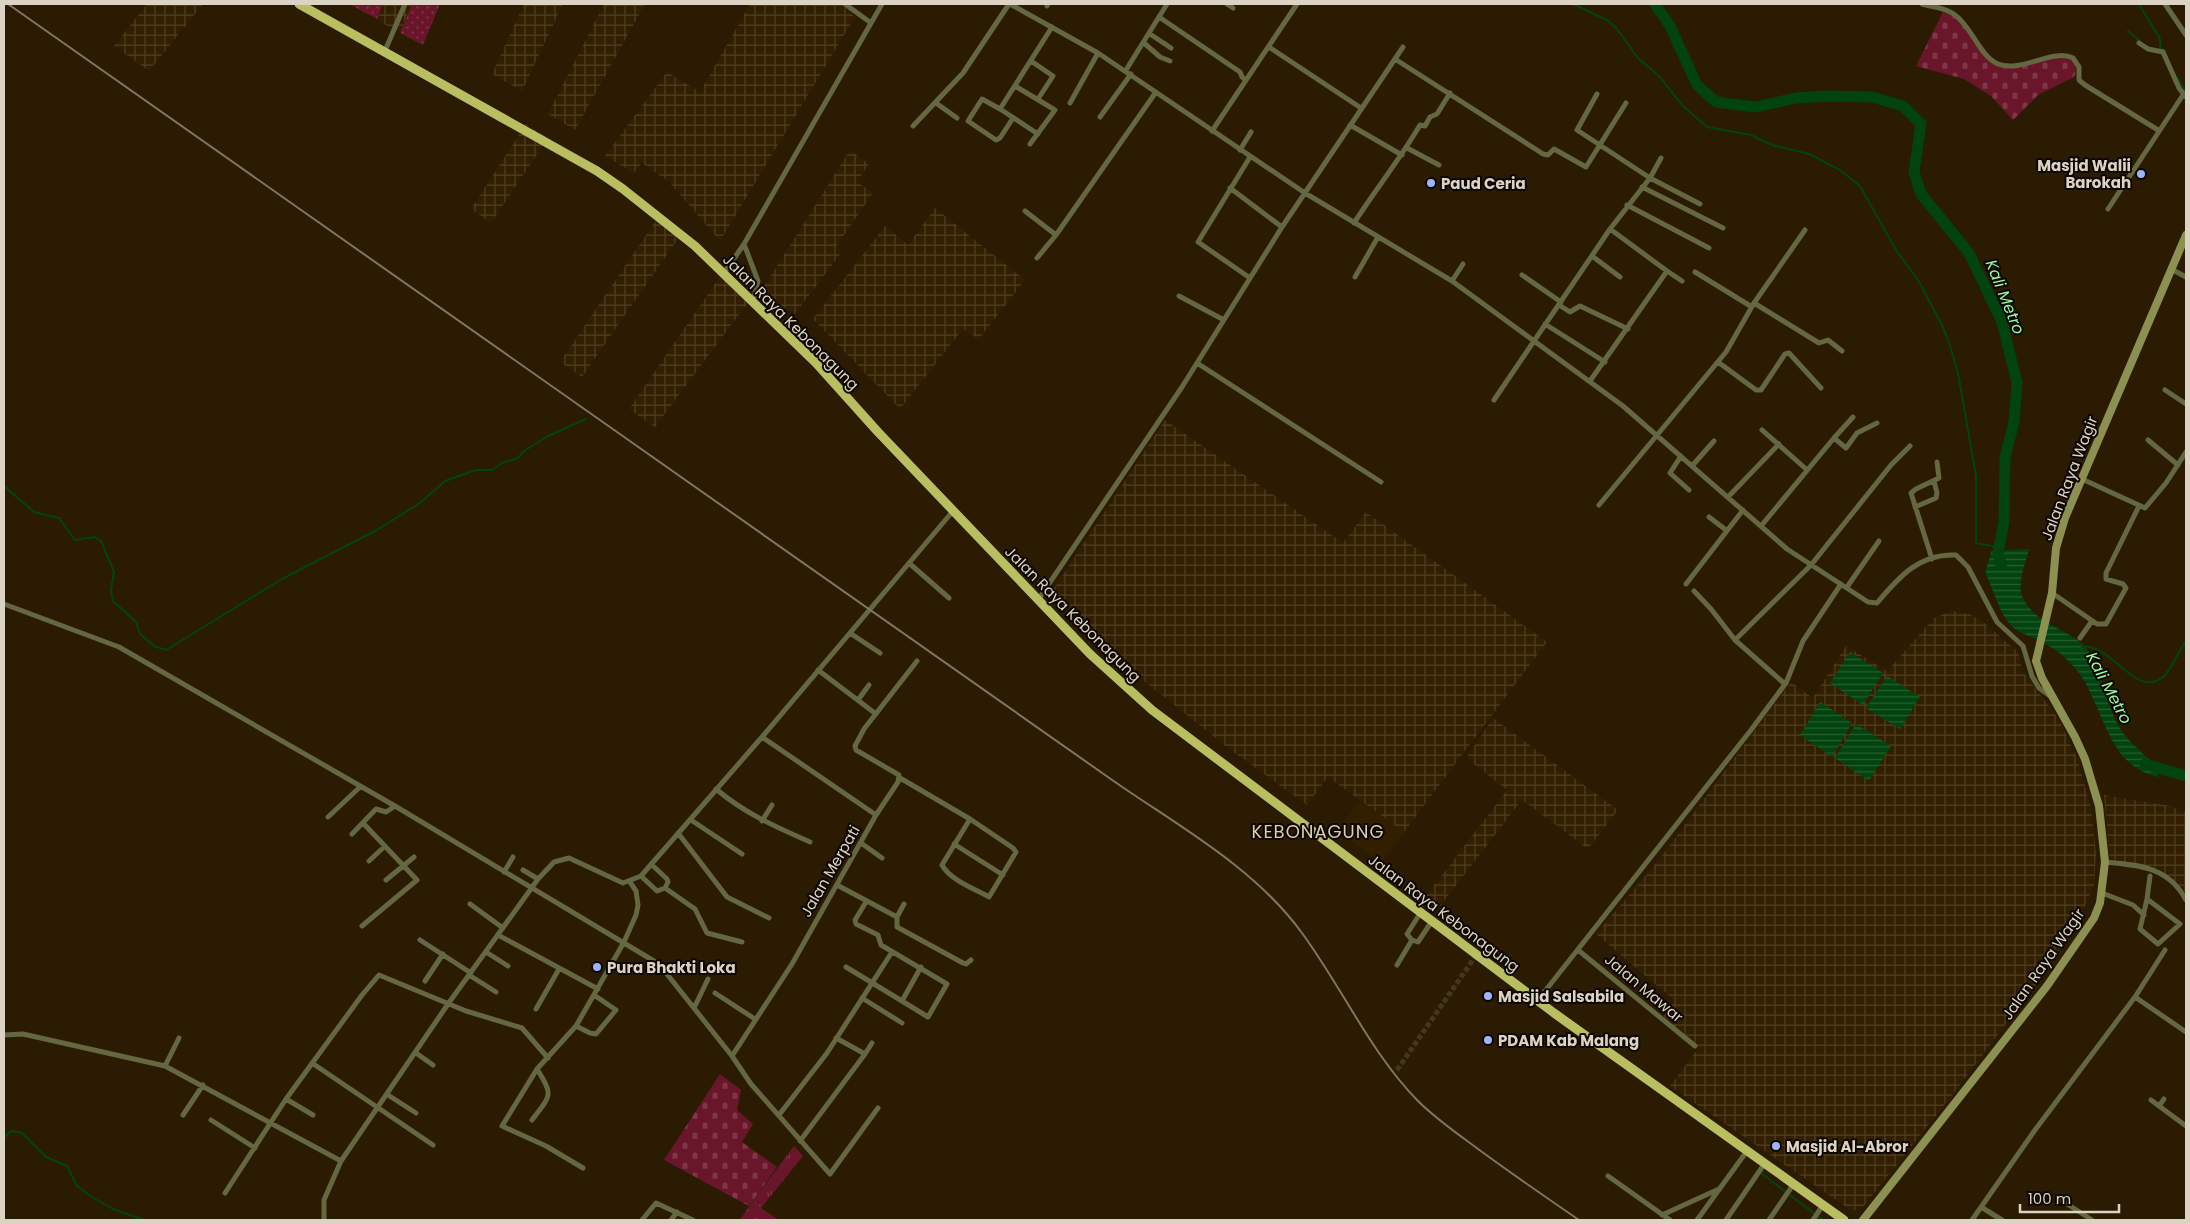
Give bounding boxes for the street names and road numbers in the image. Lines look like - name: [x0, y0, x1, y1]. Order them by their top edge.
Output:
- street label: Jalan Raya Kebonagung: [718, 249, 864, 395]
- street label: Jalan Raya Wagir: [2036, 412, 2103, 543]
- street label: Jalan Raya Kebonagung: [1000, 541, 1146, 687]
- street label: Jalan Merpati: [795, 821, 865, 921]
- street label: Jalan Raya Kebonagung: [1364, 849, 1524, 977]
- street label: Jalan Raya Wagir: [1997, 904, 2090, 1024]
- street label: Jalan Mawar: [1600, 949, 1688, 1027]

